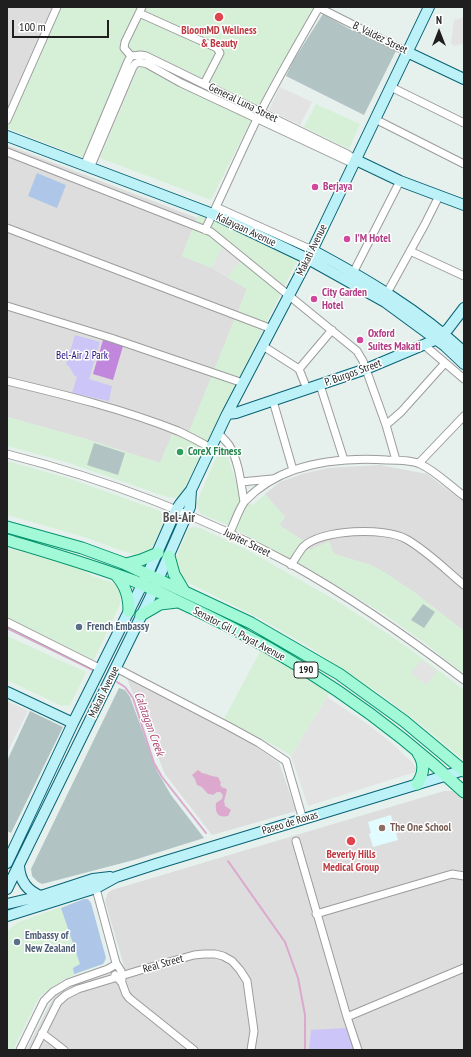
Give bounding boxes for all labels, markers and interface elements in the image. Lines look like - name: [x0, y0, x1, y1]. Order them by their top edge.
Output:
- marker: BloomMD Wellness & Beauty: [213, 11, 225, 23]
- scale bar: [14, 12, 111, 38]
- north arrow: [419, 12, 459, 52]
- text: N: [436, 13, 442, 27]
- text: 100 m: [19, 19, 46, 34]
- street label: B. Valdez Street: [350, 19, 410, 57]
- place label: BloomMD Wellness & Beauty: [181, 24, 257, 50]
- street label: General Luna Street: [206, 81, 280, 125]
- place label: Berjaya: [323, 180, 352, 194]
- marker: Berjaya: [310, 182, 320, 192]
- street label: Kalayaan Avenue: [214, 210, 278, 250]
- street label: Makati Avenue: [294, 222, 330, 278]
- place label: I’M Hotel: [355, 232, 391, 246]
- marker: I’M Hotel: [342, 234, 352, 244]
- place label: City Garden Hotel: [322, 286, 367, 312]
- marker: City Garden Hotel: [309, 294, 319, 304]
- place label: Oxford Suites Makati: [368, 327, 421, 353]
- marker: Oxford Suites Makati: [355, 335, 365, 345]
- park label: Bel-Air 2 Park: [56, 349, 108, 363]
- street label: P. Burgos Street: [323, 357, 383, 389]
- place label: CoreX Fitness: [188, 445, 241, 459]
- marker: CoreX Fitness: [175, 447, 185, 457]
- district label: Bel-Air: [163, 510, 195, 526]
- street label: Jupiter Street: [222, 526, 272, 560]
- street label: Senator Gil J. Puyat Avenue: [191, 604, 287, 664]
- place label: French Embassy: [87, 620, 149, 634]
- marker: French Embassy: [74, 622, 84, 632]
- road number: 190: [294, 662, 318, 678]
- street label: Makati Avenue: [86, 664, 122, 720]
- water label: Calatagan Creek: [131, 690, 167, 758]
- street label: Paseo de Roxas: [260, 808, 320, 838]
- place label: The One School: [390, 821, 451, 835]
- marker: The One School: [377, 823, 387, 833]
- marker: Beverly Hills Medical Group: [345, 835, 357, 847]
- place label: Beverly Hills Medical Group: [323, 848, 379, 874]
- place label: Embassy of New Zealand: [25, 929, 75, 955]
- marker: Embassy of New Zealand: [12, 937, 22, 947]
- street label: Real Street: [141, 952, 185, 976]

